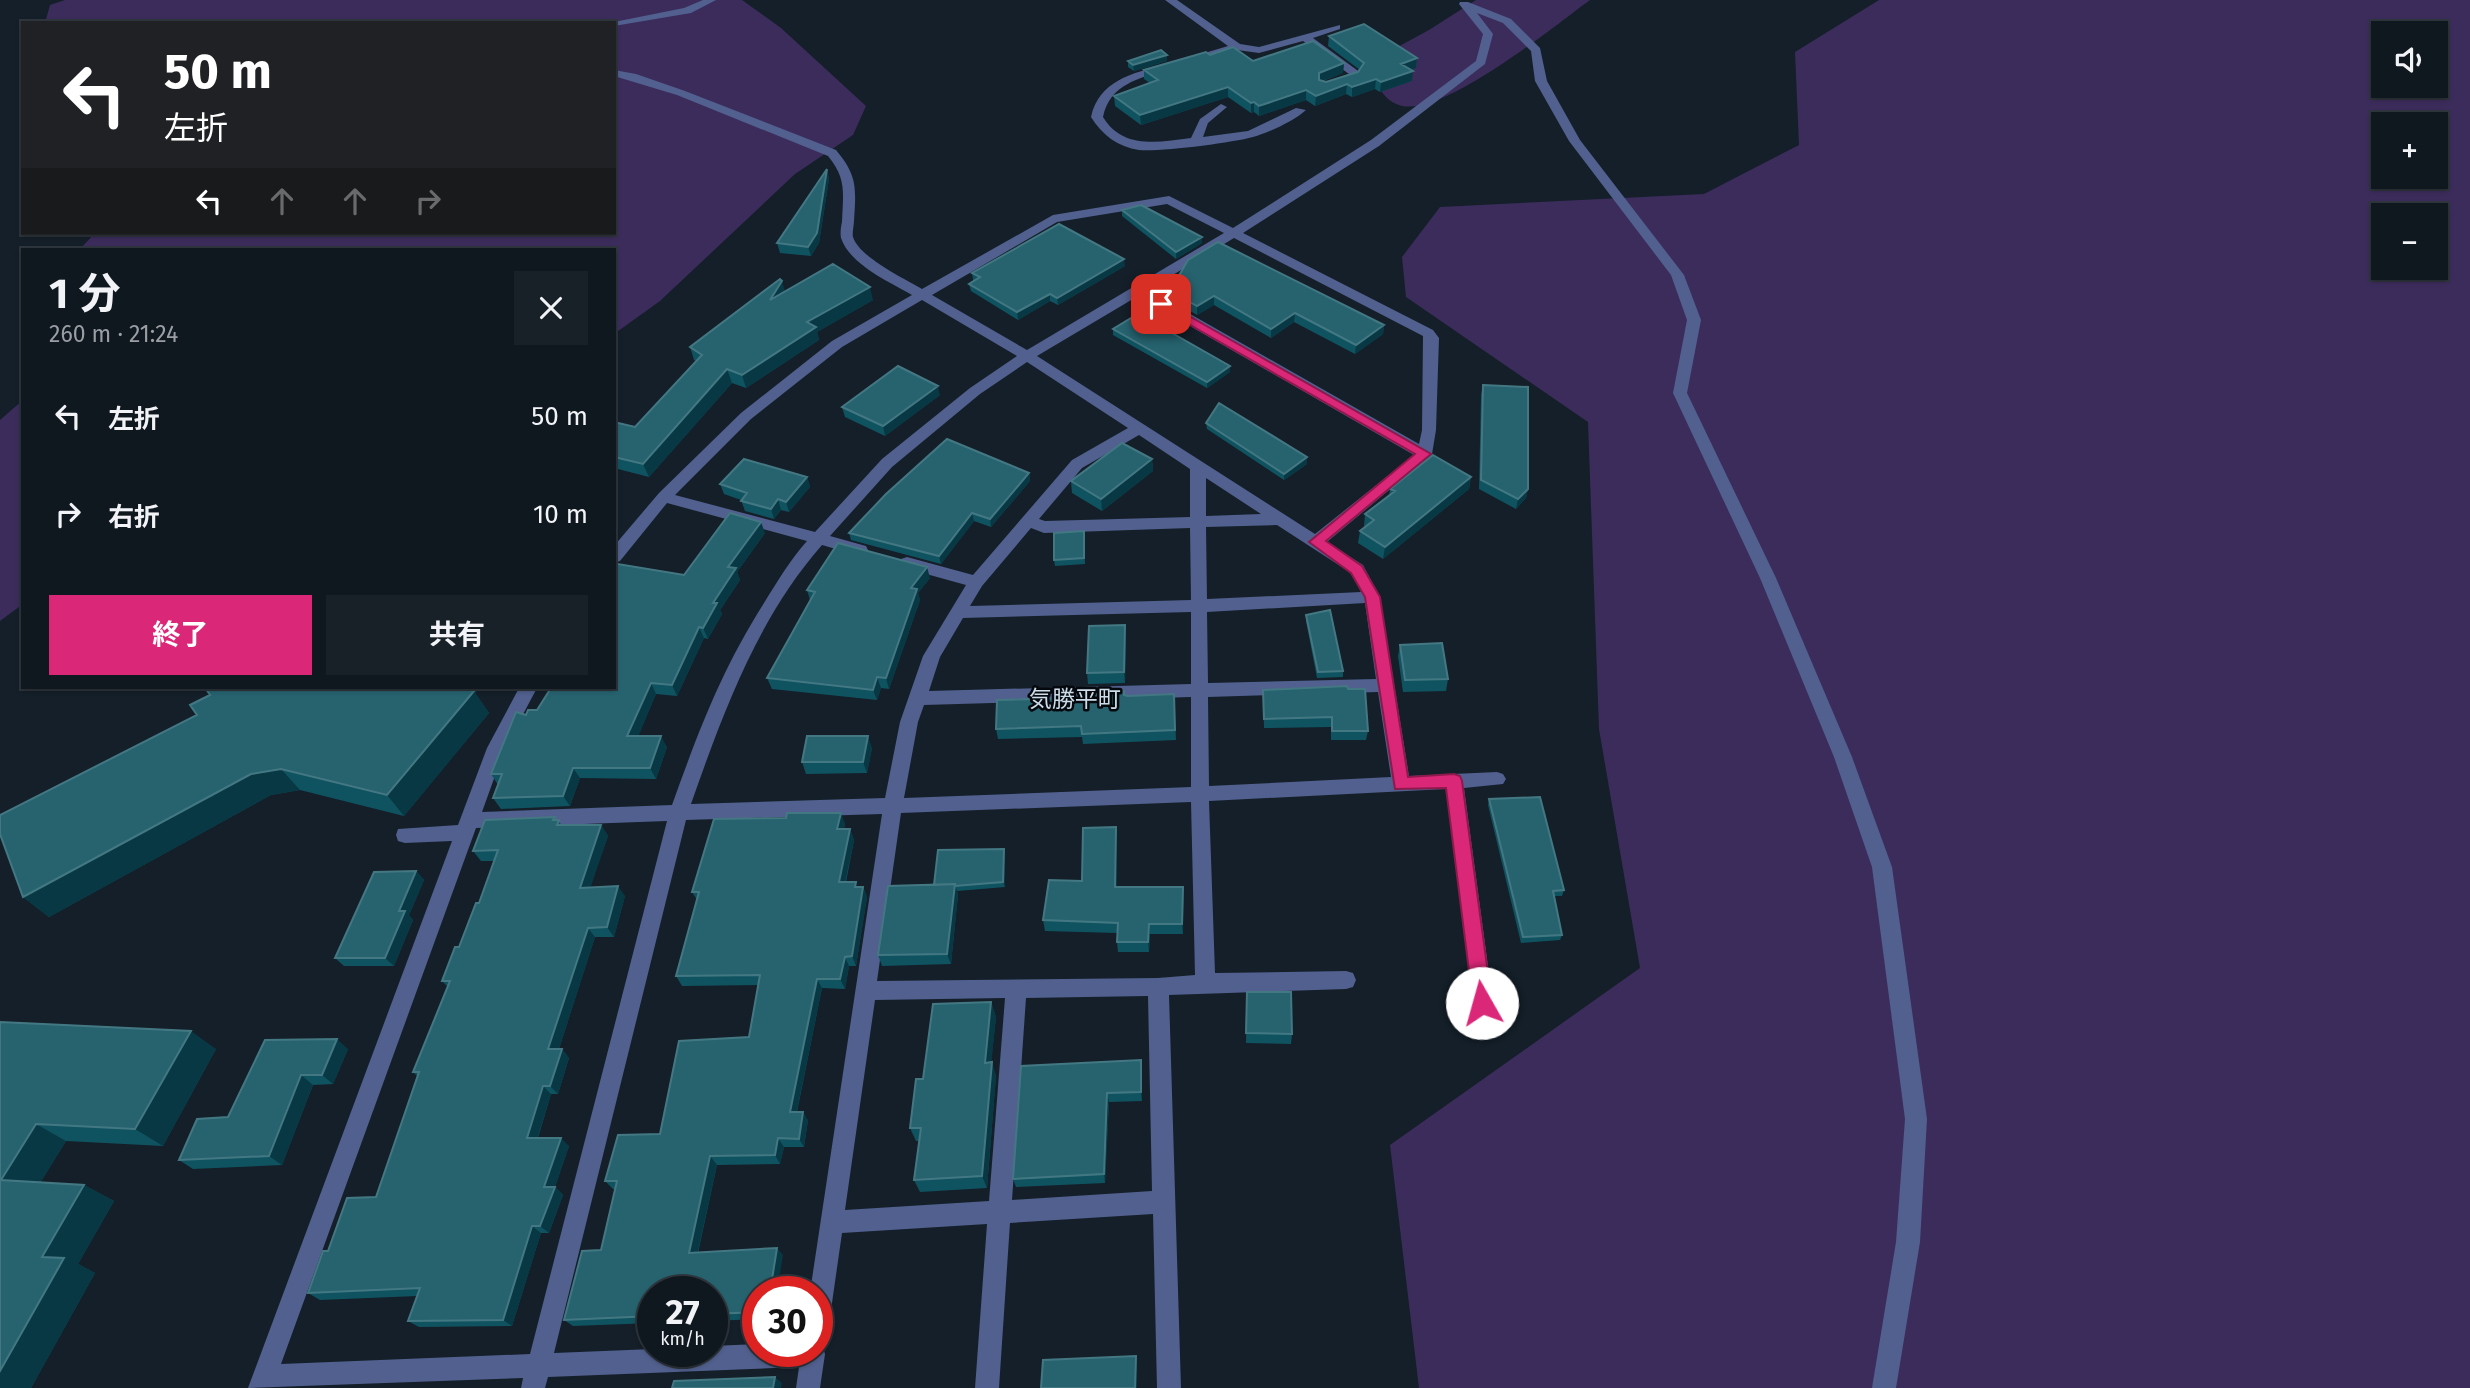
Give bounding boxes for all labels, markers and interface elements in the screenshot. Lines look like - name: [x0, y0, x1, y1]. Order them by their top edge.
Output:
- map controls: [2371, 21, 2448, 280]
- button: sound: [2371, 21, 2448, 98]
- text: 50 m: [164, 42, 272, 101]
- icon: left: [49, 49, 140, 140]
- text: 左折: [164, 109, 228, 147]
- button: +: [2371, 112, 2448, 189]
- icon: left: [190, 182, 228, 220]
- icon: ahead: [263, 182, 301, 220]
- icon: ahead: [336, 182, 374, 220]
- icon: right: [409, 182, 447, 220]
- button: −: [2371, 203, 2448, 280]
- text: 1 分: [49, 269, 120, 319]
- button: close: [514, 271, 588, 345]
- pin: [1131, 274, 1191, 334]
- icon: arrive: [1142, 285, 1180, 323]
- text: 260 m · 21:24: [49, 320, 178, 348]
- icon: left: [49, 397, 87, 435]
- text: 50 m: [531, 401, 588, 432]
- text: 左折: [108, 404, 160, 435]
- icon: right: [49, 495, 87, 533]
- text: 10 m: [533, 499, 588, 530]
- text: 右折: [108, 502, 160, 533]
- button: 終了: [49, 595, 312, 675]
- button: 共有: [326, 595, 588, 675]
- district label: 気勝平町: [1029, 685, 1121, 713]
- position arrow: [1445, 966, 1519, 1040]
- speed limit sign: 30: [742, 1276, 833, 1367]
- text: 27: [665, 1291, 700, 1333]
- text: km/h: [660, 1328, 705, 1350]

